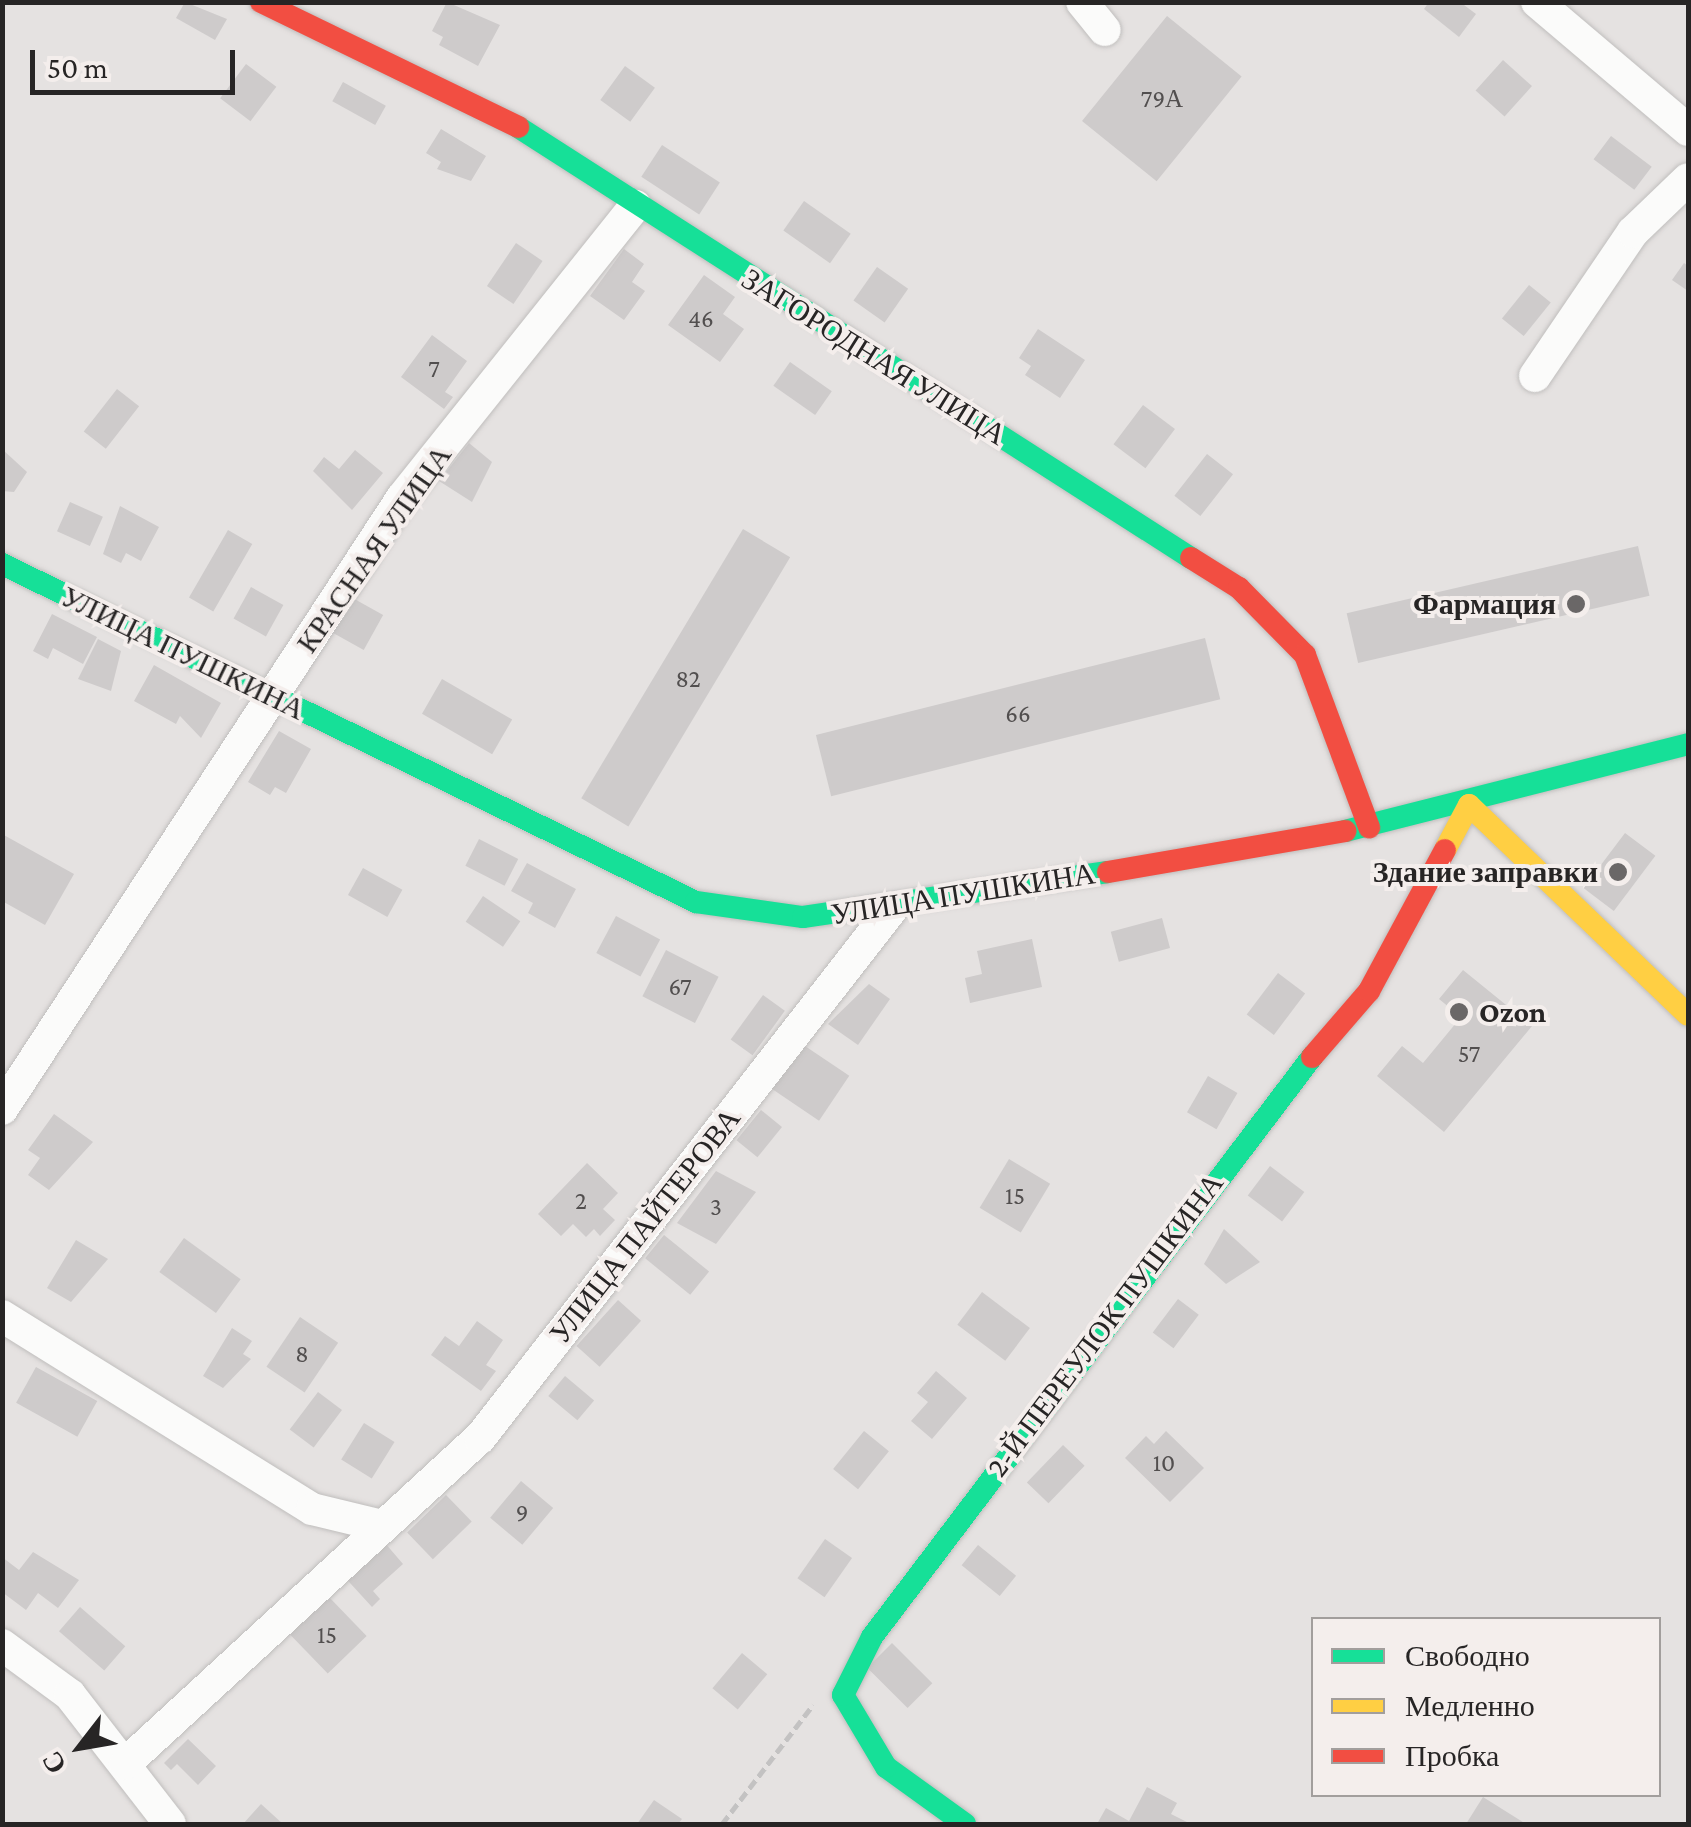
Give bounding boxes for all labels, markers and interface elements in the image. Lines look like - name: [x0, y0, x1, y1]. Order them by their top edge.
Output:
- scale bar: [35, 30, 240, 92]
- text: 50 m: [47, 51, 108, 84]
- house number: 79А: [1141, 84, 1183, 114]
- street label: ЗАГОРОДНАЯ УЛИЦА: [735, 261, 1013, 453]
- house number: 46: [688, 304, 714, 334]
- house number: 7: [428, 354, 440, 384]
- street label: КРАСНАЯ УЛИЦА: [289, 438, 459, 660]
- street label: УЛИЦА ПУШКИНА: [55, 578, 311, 728]
- place label: Фармация: [1413, 586, 1556, 622]
- marker: Фармация: [1565, 593, 1587, 615]
- house number: 82: [675, 664, 701, 694]
- house number: 66: [1005, 699, 1031, 729]
- place label: Здание заправки: [1373, 854, 1598, 890]
- street label: УЛИЦА ПУШКИНА: [828, 855, 1098, 933]
- marker: Здание заправки: [1607, 861, 1629, 883]
- house number: 67: [668, 972, 692, 1002]
- place label: Ozon: [1479, 994, 1546, 1030]
- marker: Ozon: [1448, 1001, 1470, 1023]
- house number: 57: [1458, 1039, 1480, 1069]
- street label: УЛИЦА ПАЙТЕРОВА: [542, 1101, 748, 1351]
- street label: 2-Й ПЕРЕУЛОК ПУШКИНА: [979, 1166, 1231, 1484]
- house number: 15: [1005, 1181, 1025, 1211]
- house number: 2: [575, 1186, 587, 1216]
- house number: 3: [710, 1192, 722, 1222]
- house number: 8: [295, 1339, 309, 1369]
- house number: 10: [1153, 1448, 1175, 1478]
- house number: 9: [516, 1498, 528, 1528]
- legend: [1311, 1617, 1661, 1797]
- house number: 15: [317, 1620, 337, 1650]
- text: Свободно: [1405, 1639, 1530, 1672]
- text: Медленно: [1405, 1689, 1535, 1722]
- north arrow: [30, 1697, 130, 1797]
- text: Пробка: [1405, 1739, 1499, 1772]
- text: С: [35, 1746, 72, 1779]

